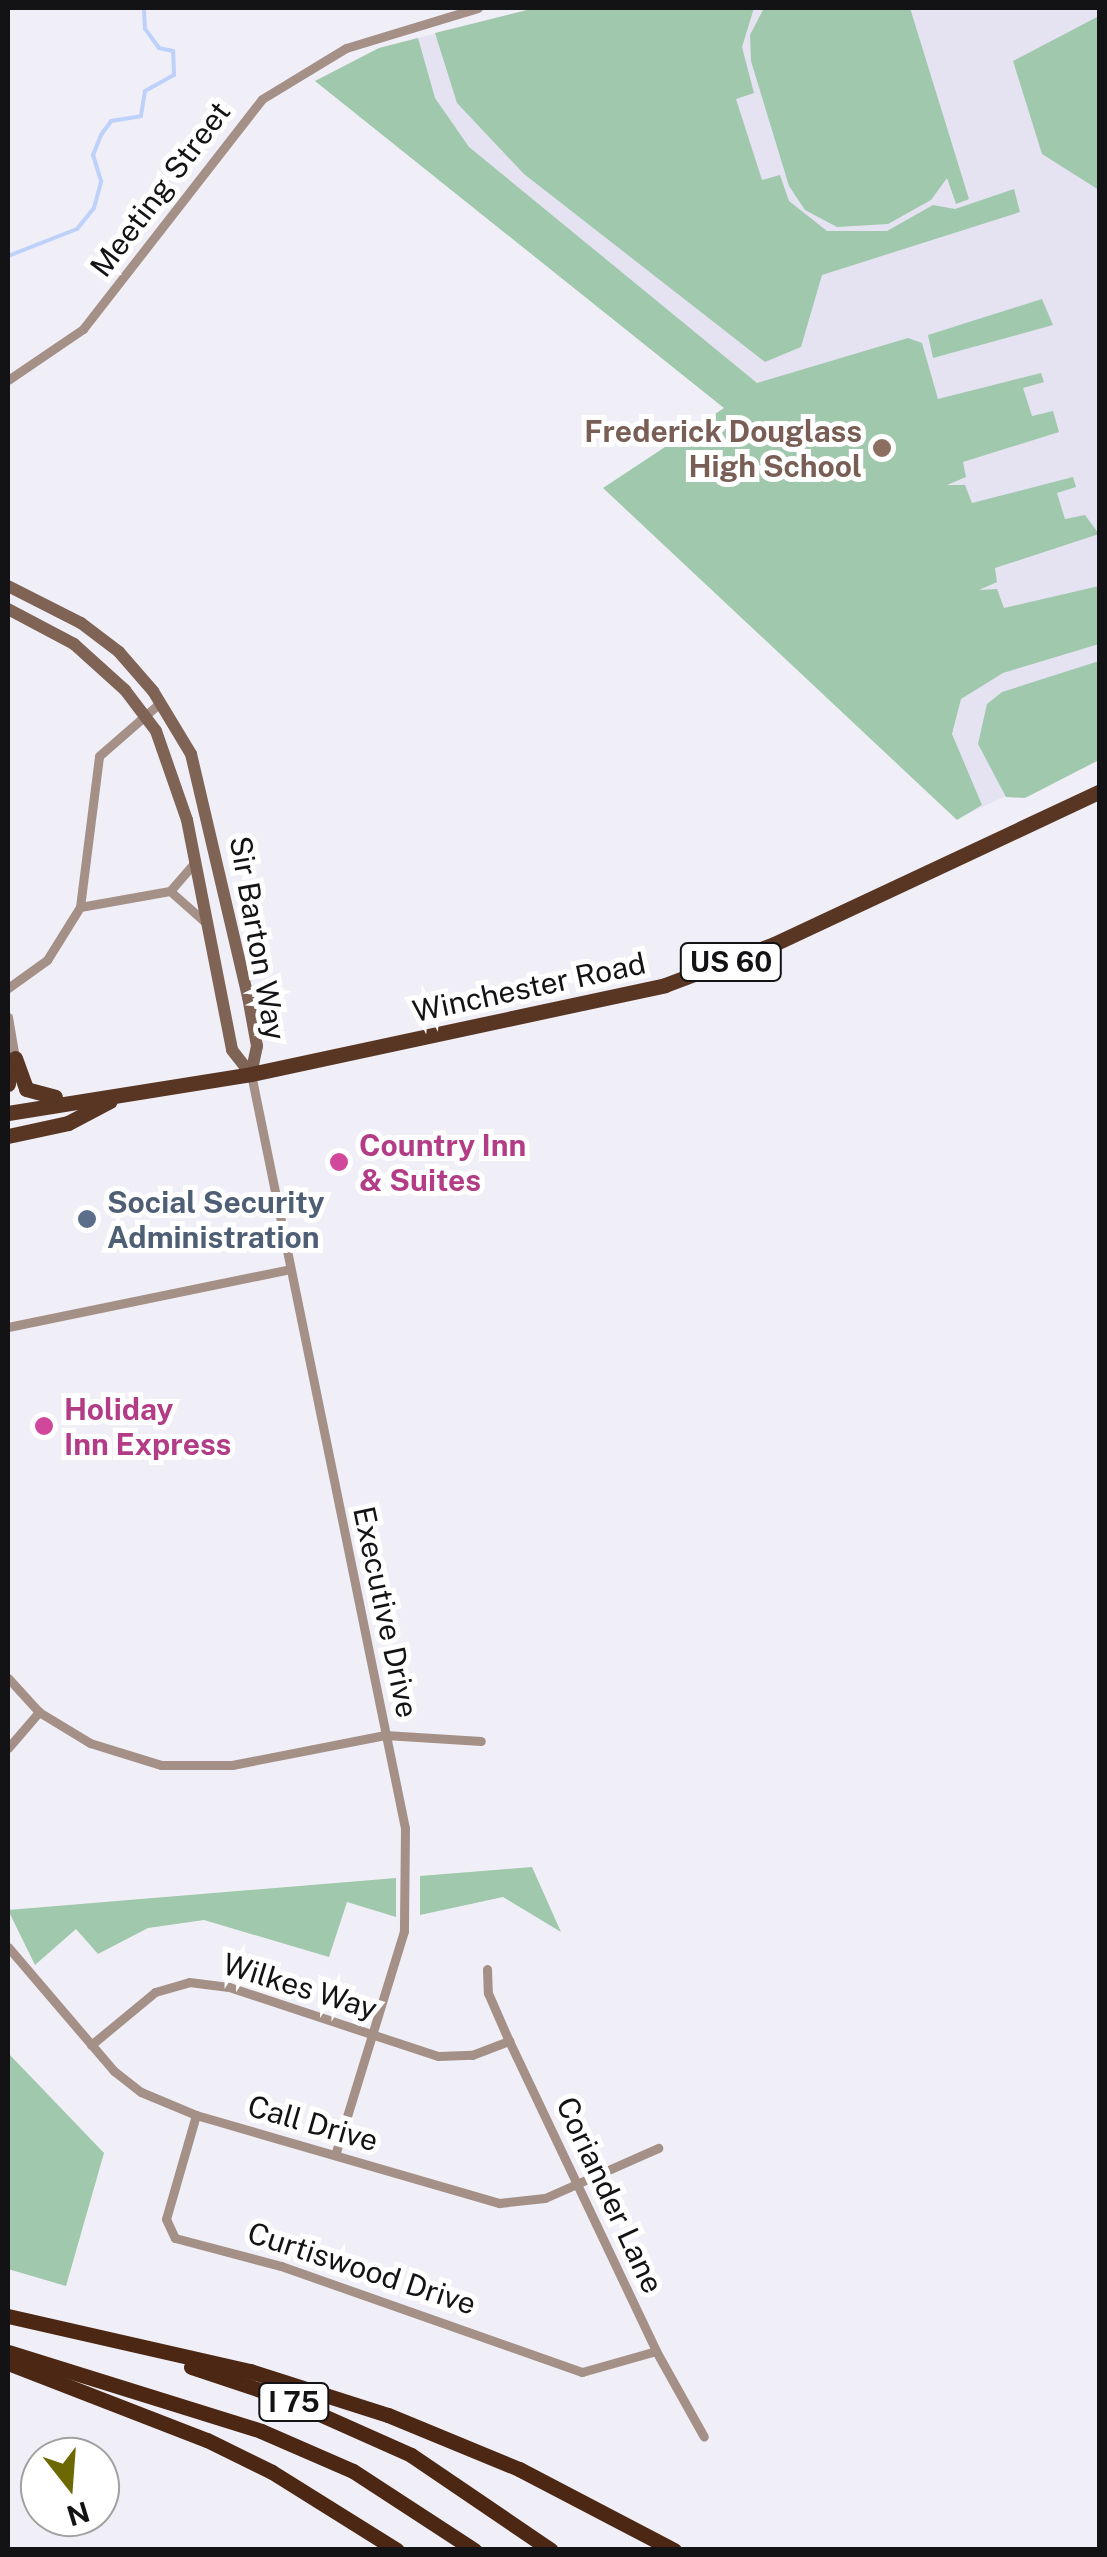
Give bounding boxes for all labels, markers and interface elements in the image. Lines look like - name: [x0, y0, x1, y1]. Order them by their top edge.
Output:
- street label: Meeting Street: [82, 94, 238, 284]
- place label: Frederick Douglass High School: [584, 413, 862, 484]
- marker: Frederick Douglass High School: [871, 437, 893, 459]
- street label: Sir Barton Way: [222, 833, 294, 1043]
- road number: US 60: [678, 939, 784, 985]
- street label: Winchester Road: [409, 945, 649, 1029]
- place label: Country Inn & Suites: [359, 1127, 527, 1198]
- marker: Country Inn & Suites: [328, 1151, 350, 1173]
- place label: Social Security Administration: [107, 1184, 325, 1254]
- marker: Social Security Administration: [76, 1208, 98, 1230]
- place label: Holiday Inn Express: [64, 1391, 231, 1462]
- marker: Holiday Inn Express: [33, 1415, 55, 1437]
- street label: Executive Drive: [346, 1503, 426, 1721]
- street label: Wilkes Way: [218, 1945, 382, 2027]
- street label: Call Drive: [244, 2087, 382, 2159]
- street label: Coriander Lane: [549, 2091, 671, 2299]
- street label: Curtiswood Drive: [243, 2214, 481, 2322]
- road number: I 75: [256, 2379, 332, 2425]
- north arrow: [20, 2437, 120, 2537]
- text: N: [63, 2495, 94, 2533]

